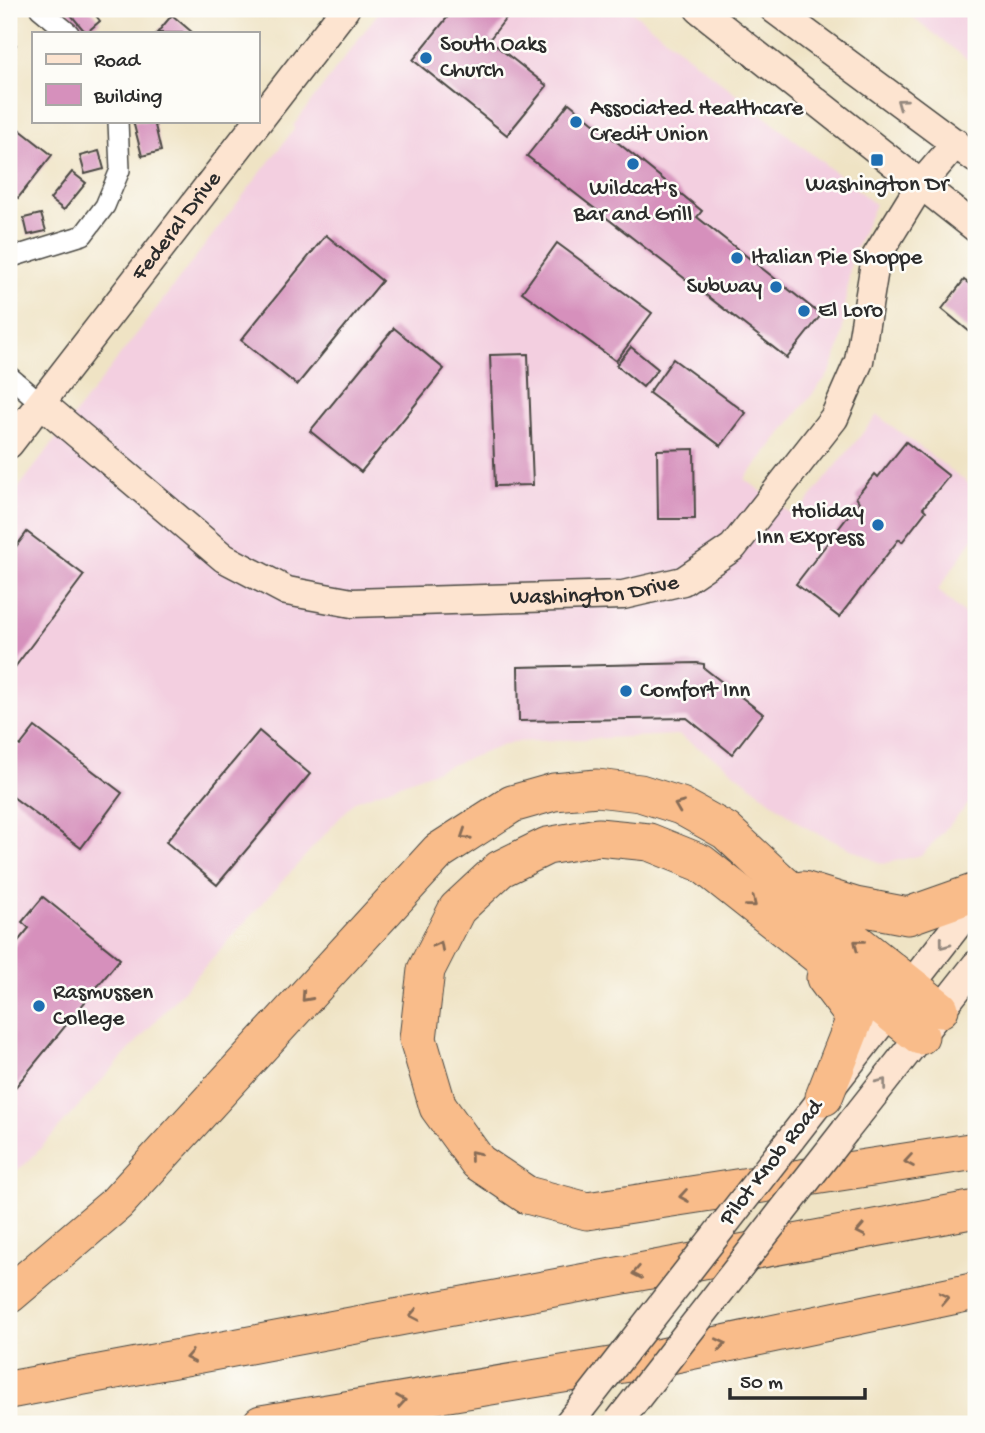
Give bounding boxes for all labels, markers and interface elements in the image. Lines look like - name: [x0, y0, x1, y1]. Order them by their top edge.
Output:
- legend: [32, 32, 259, 122]
- place label: South Oaks Church: [440, 32, 546, 85]
- text: Road: [94, 50, 142, 75]
- marker: South Oaks Church: [418, 50, 434, 66]
- text: Building: [93, 86, 163, 111]
- place label: Associated Healthcare Credit Union: [590, 96, 804, 149]
- one-way arrow: [896, 98, 909, 111]
- marker: Associated Healthcare Credit Union: [568, 114, 584, 130]
- marker: Washington Dr: [869, 152, 885, 168]
- marker: Wildcat's Bar and Grill: [625, 156, 641, 172]
- street label: Federal Drive: [126, 166, 228, 287]
- place label: Washington Dr: [806, 172, 950, 199]
- place label: Wildcat's Bar and Grill: [573, 176, 692, 229]
- place label: Italian Pie Shoppe: [751, 245, 923, 272]
- marker: Italian Pie Shoppe: [729, 250, 745, 266]
- place label: Subway: [686, 274, 762, 301]
- marker: Subway: [768, 279, 784, 295]
- place label: El Loro: [818, 298, 883, 325]
- marker: El Loro: [796, 303, 812, 319]
- place label: Holiday Inn Express: [756, 499, 865, 552]
- marker: Holiday Inn Express: [870, 517, 886, 533]
- street label: Washington Drive: [509, 569, 683, 612]
- place label: Comfort Inn: [640, 678, 750, 705]
- marker: Comfort Inn: [618, 683, 634, 699]
- one-way arrow: [674, 801, 686, 815]
- one-way arrow: [459, 826, 472, 839]
- one-way arrow: [744, 895, 757, 907]
- one-way arrow: [939, 936, 952, 949]
- one-way arrow: [854, 940, 866, 953]
- one-way arrow: [430, 941, 444, 953]
- place label: Rasmussen College: [53, 980, 153, 1033]
- one-way arrow: [302, 989, 314, 1002]
- marker: Rasmussen College: [31, 998, 47, 1014]
- one-way arrow: [874, 1079, 887, 1091]
- street label: Pilot Knob Road: [714, 1093, 831, 1232]
- one-way arrow: [469, 1150, 482, 1163]
- one-way arrow: [903, 1153, 915, 1168]
- one-way arrow: [678, 1188, 690, 1203]
- one-way arrow: [855, 1223, 867, 1238]
- one-way arrow: [631, 1264, 643, 1279]
- one-way arrow: [938, 1291, 950, 1306]
- one-way arrow: [408, 1306, 420, 1321]
- one-way arrow: [715, 1337, 727, 1352]
- one-way arrow: [184, 1348, 196, 1363]
- scale bar: [730, 1356, 864, 1400]
- text: 50 m: [740, 1372, 783, 1397]
- one-way arrow: [395, 1394, 407, 1409]

